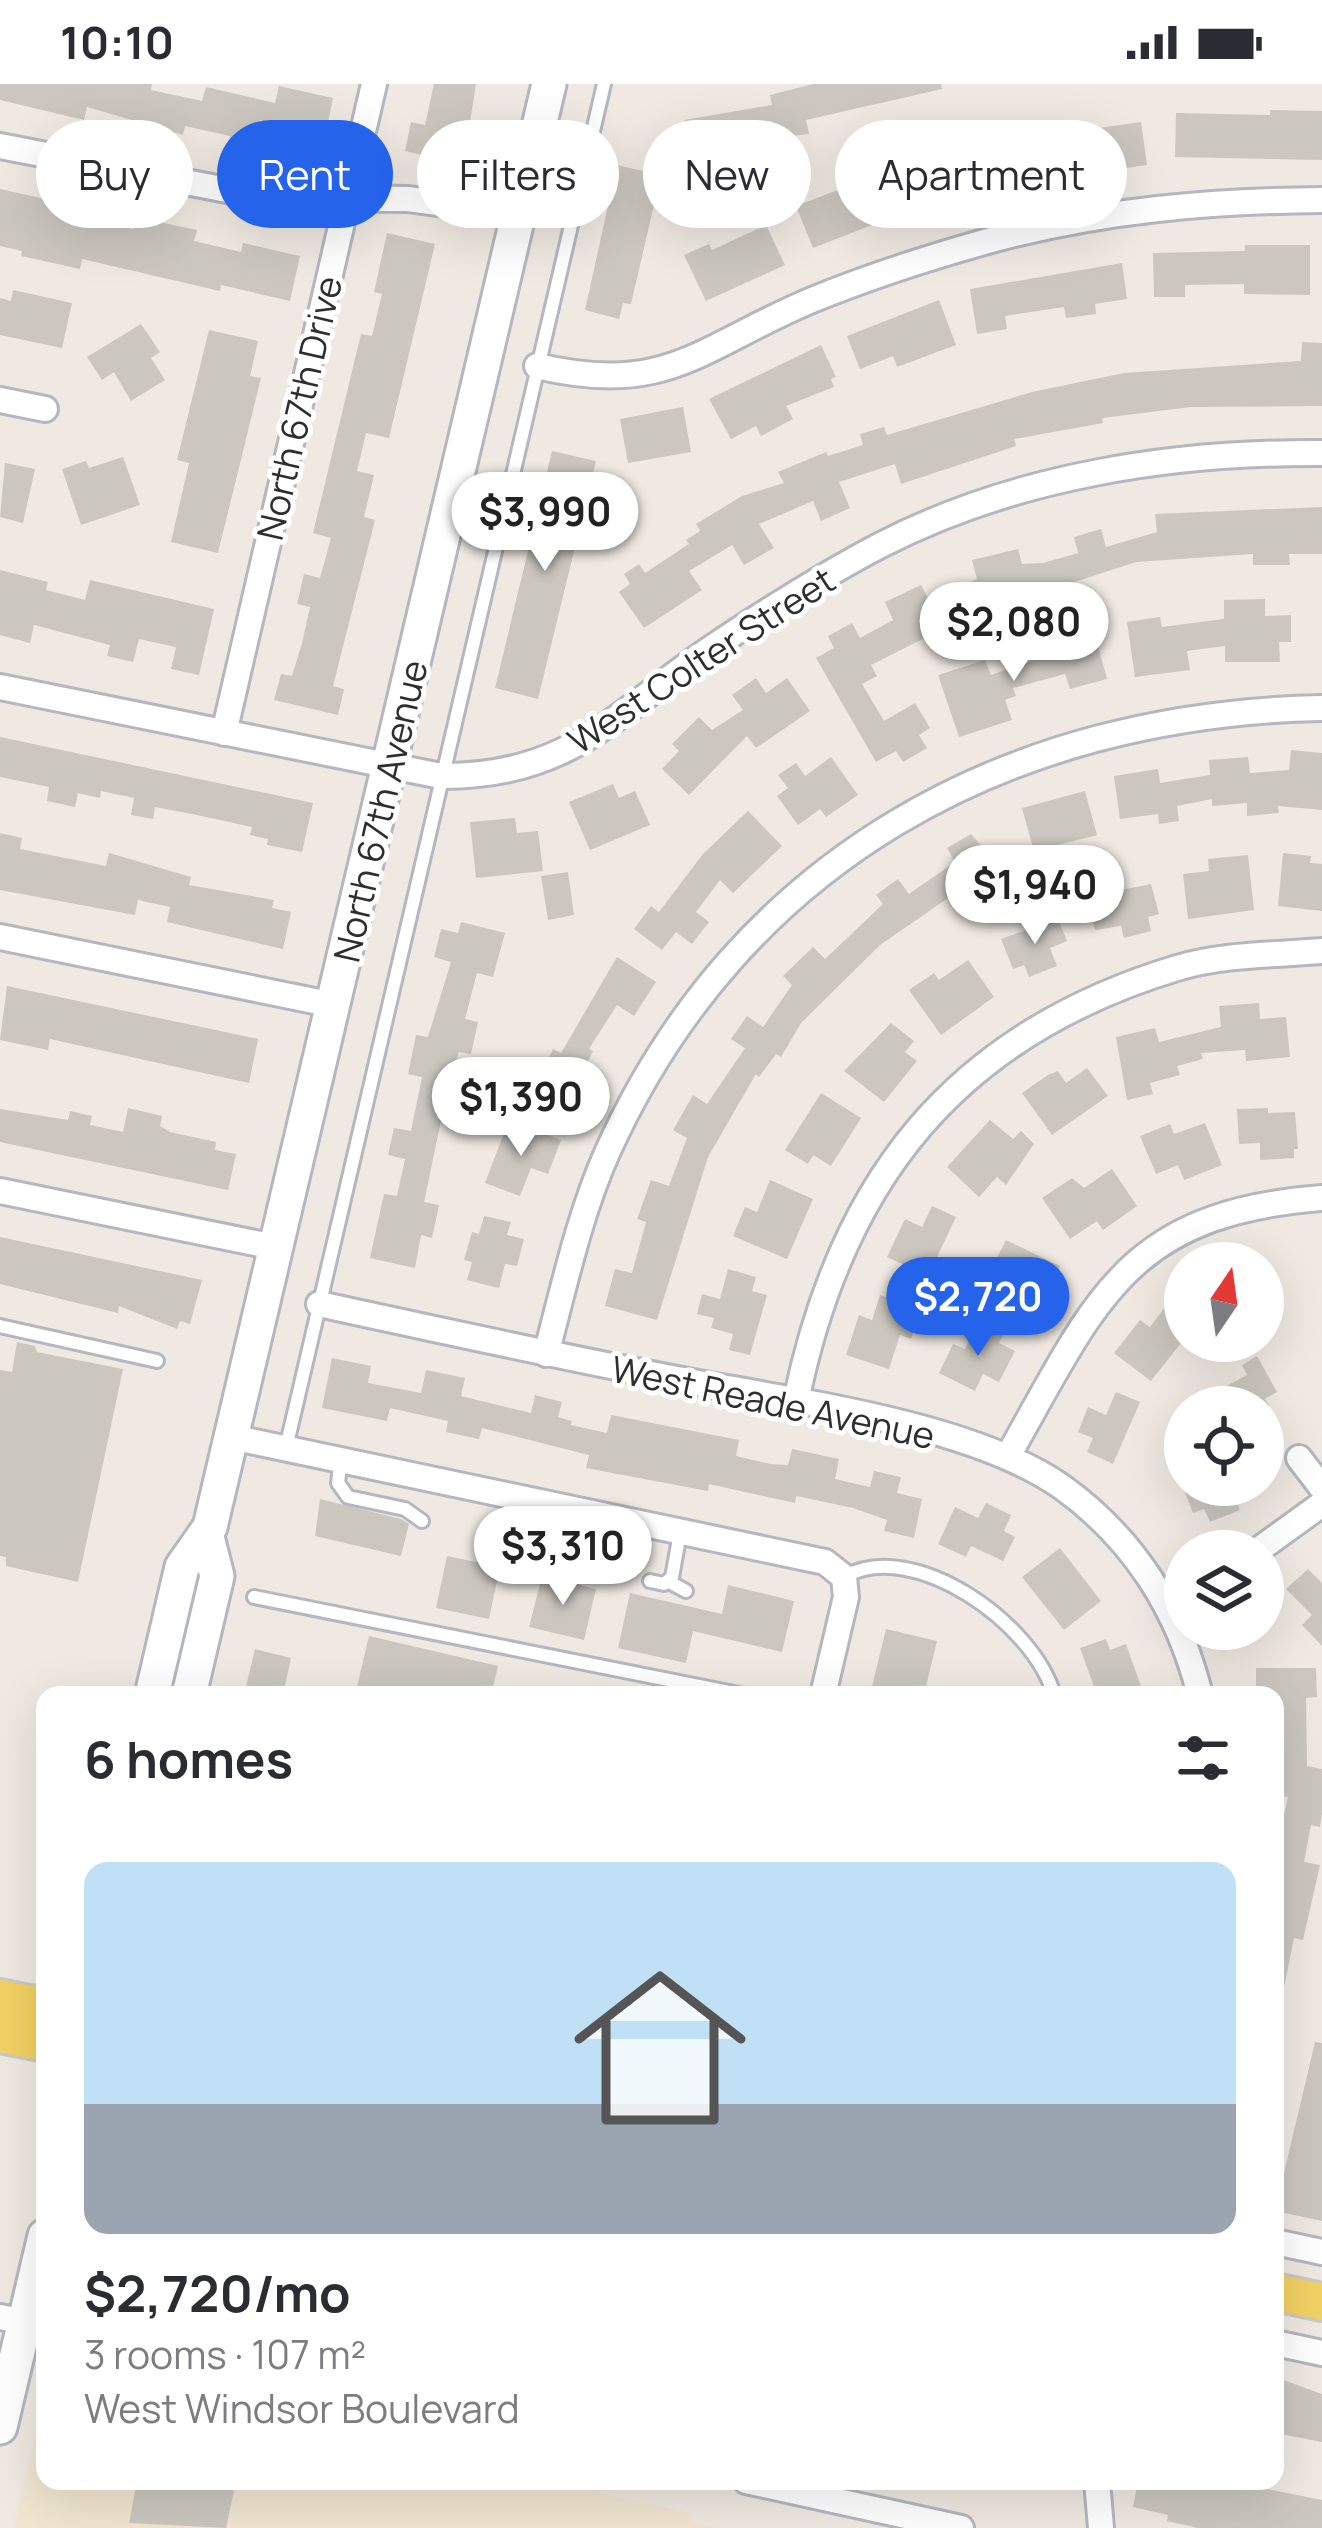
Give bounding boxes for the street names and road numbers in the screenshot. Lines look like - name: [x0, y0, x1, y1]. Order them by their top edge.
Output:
- street label: North 67th Drive: [245, 271, 353, 545]
- street label: West Colter Street: [558, 555, 844, 765]
- street label: North 67th Avenue: [321, 655, 439, 967]
- street label: West Reade Avenue: [607, 1344, 939, 1460]

